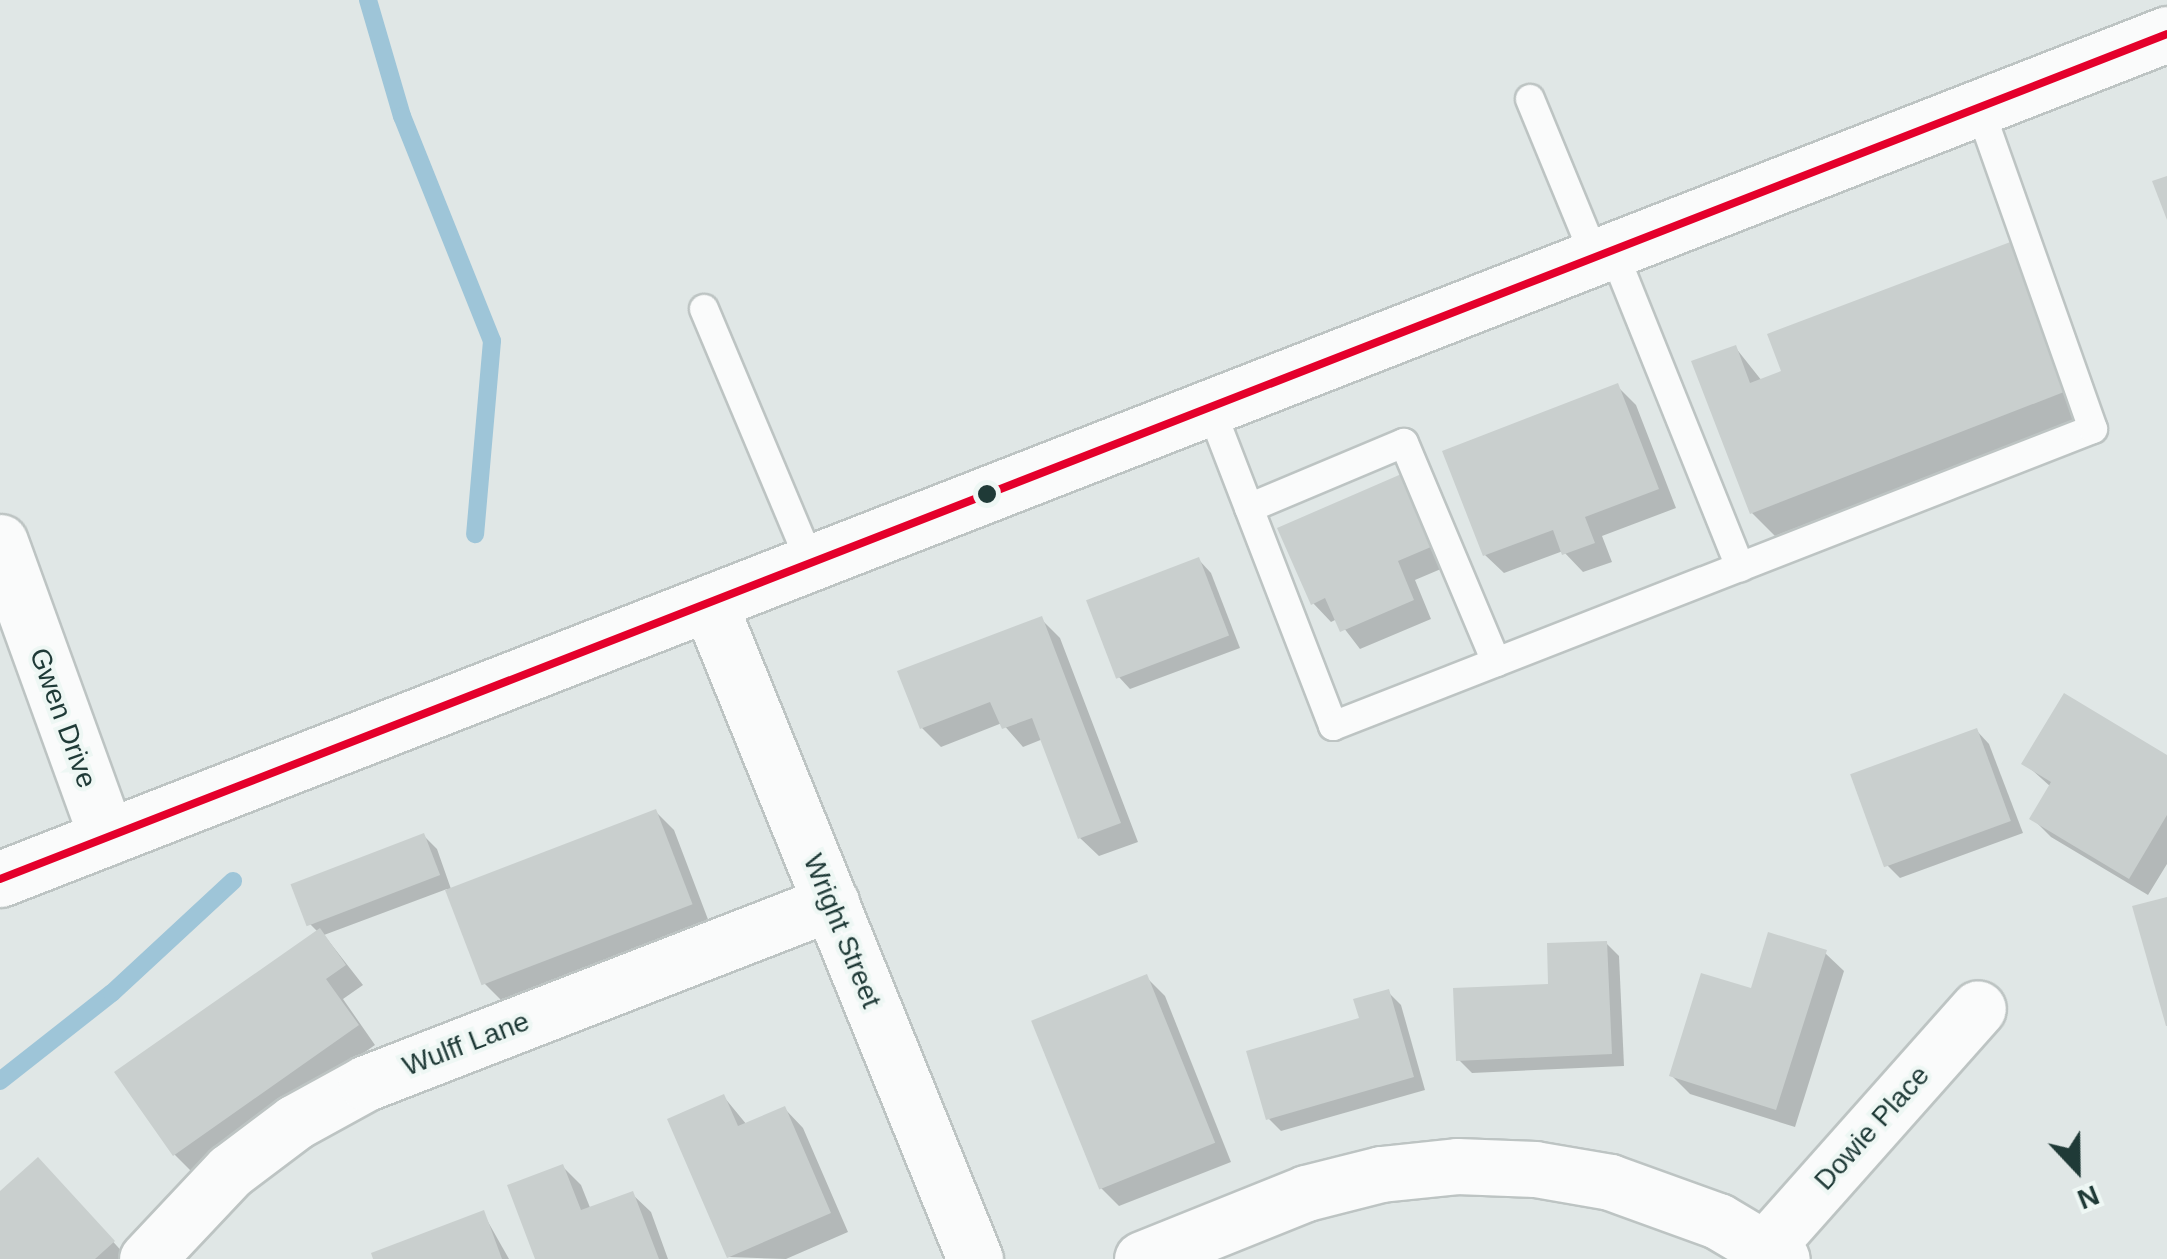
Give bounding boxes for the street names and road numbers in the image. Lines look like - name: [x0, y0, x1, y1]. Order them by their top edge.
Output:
- street label: Gwen Drive: [22, 644, 104, 792]
- street label: Wright Street: [796, 849, 888, 1013]
- street label: Wulff Lane: [398, 1005, 534, 1083]
- street label: Dowie Place: [1807, 1059, 1937, 1197]

